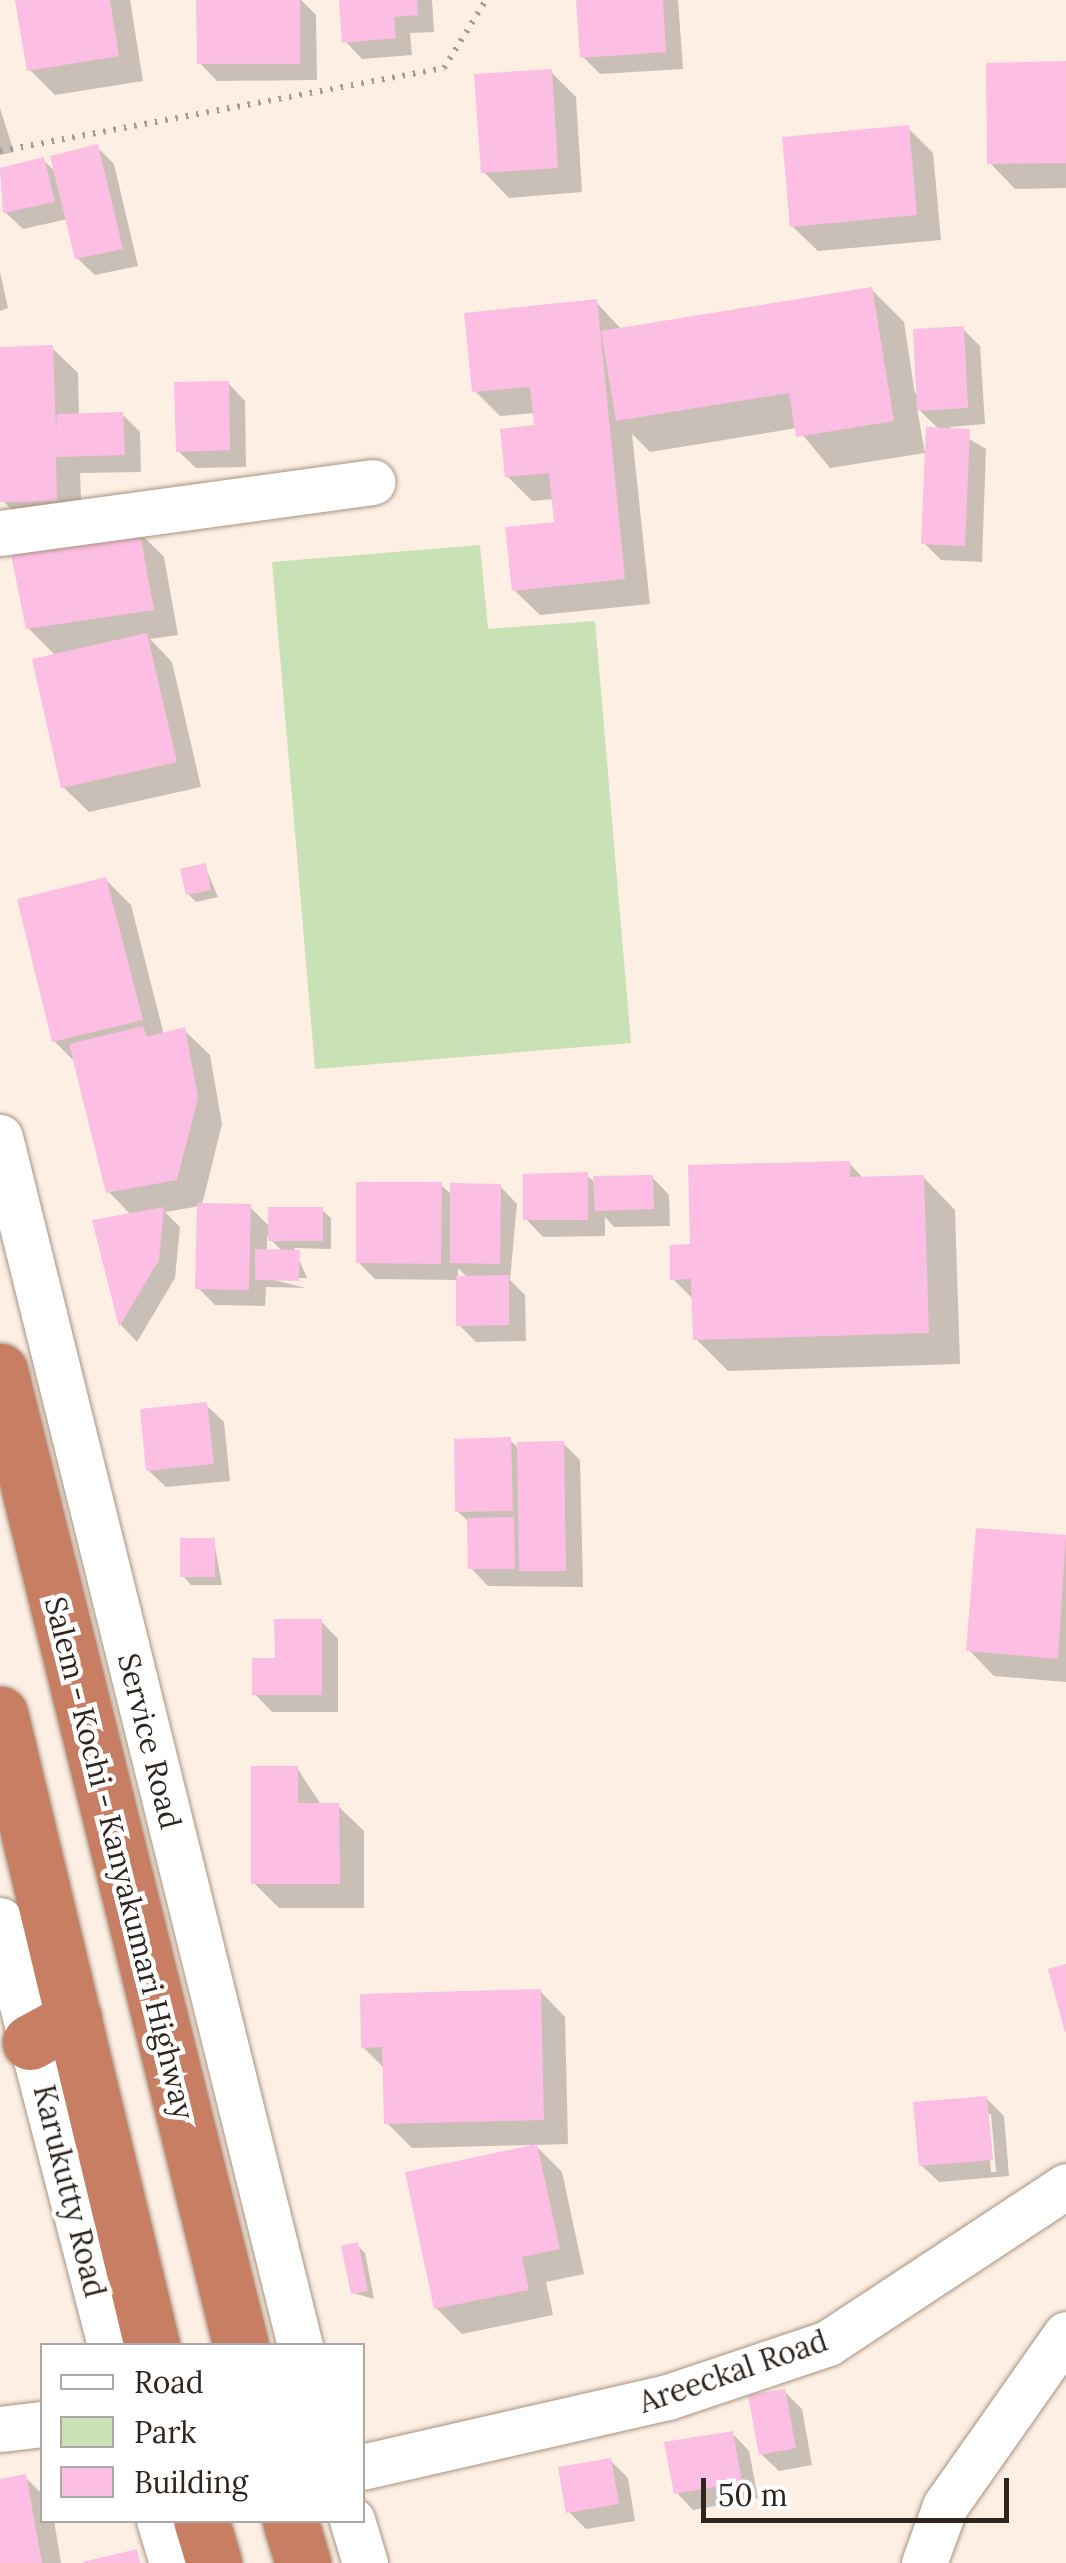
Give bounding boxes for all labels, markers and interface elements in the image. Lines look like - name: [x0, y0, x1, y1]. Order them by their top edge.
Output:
- street label: Salem - Kochi - Kanyakumari Highway: [38, 1593, 202, 2123]
- street label: Service Road: [111, 1650, 189, 1832]
- street label: Karukutty Road: [26, 2081, 114, 2301]
- street label: Areeckal Road: [634, 2322, 832, 2420]
- legend: [40, 2343, 365, 2523]
- text: Road: [134, 2363, 204, 2401]
- text: Park: [134, 2413, 196, 2451]
- scale bar: [706, 2458, 1014, 2520]
- text: Building: [134, 2463, 248, 2501]
- text: 50 m: [718, 2476, 788, 2514]

